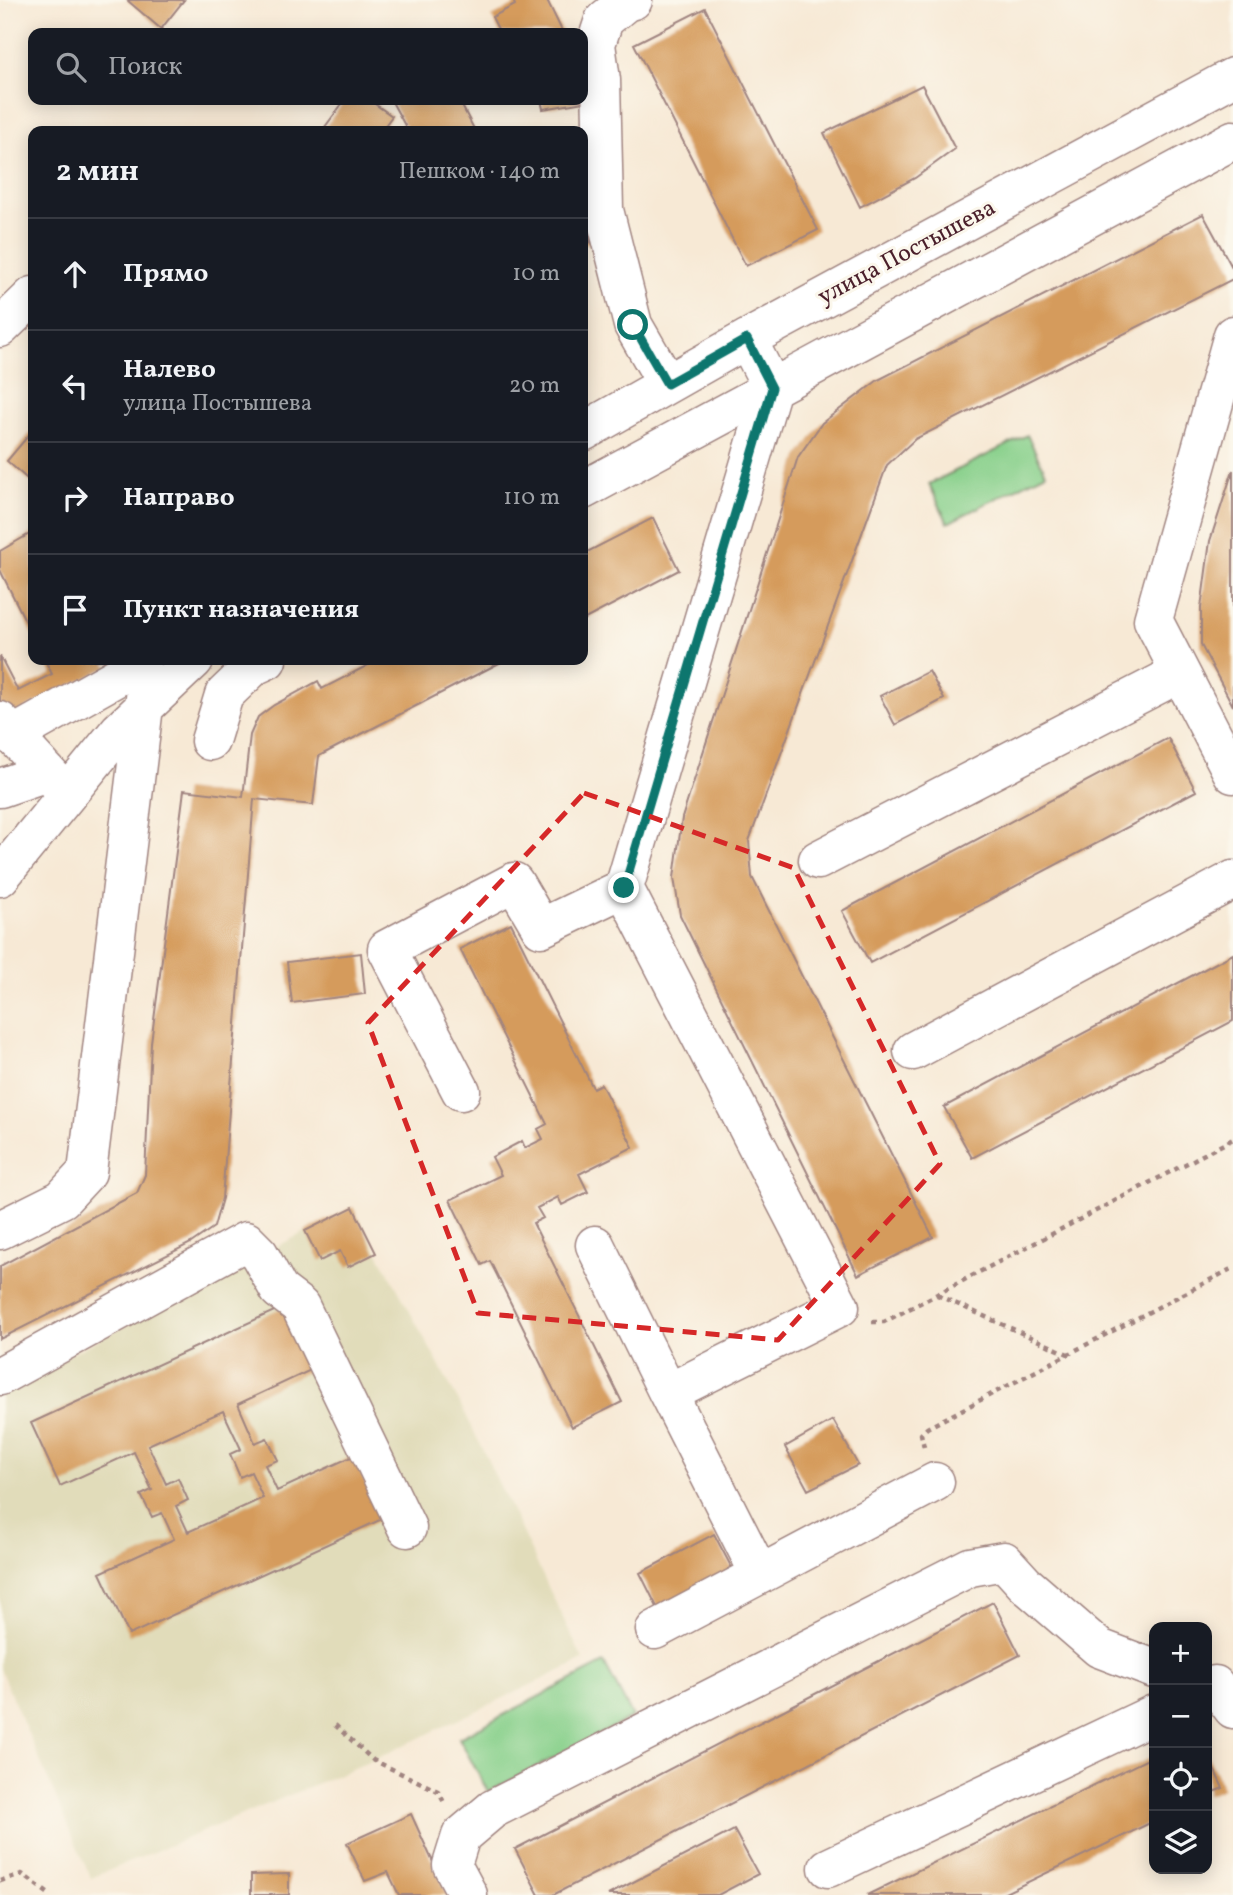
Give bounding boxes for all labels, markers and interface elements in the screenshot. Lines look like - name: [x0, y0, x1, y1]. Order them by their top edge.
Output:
- search box: [28, 28, 588, 105]
- icon: search: [52, 48, 90, 86]
- text: Поиск: [108, 49, 182, 85]
- text: 2 мин: [56, 151, 139, 193]
- text: Пешком · 140 m: [399, 156, 560, 188]
- street label: улица Постышева: [812, 192, 1002, 314]
- icon: ahead: [56, 255, 94, 293]
- text: Прямо: [123, 256, 208, 292]
- text: 10 m: [512, 258, 560, 290]
- route start: [617, 309, 648, 340]
- text: Налево: [123, 352, 216, 388]
- icon: left: [56, 367, 94, 405]
- text: 20 m: [509, 370, 560, 402]
- text: улица Постышева: [123, 388, 312, 420]
- icon: right: [56, 479, 94, 517]
- text: Направо: [123, 480, 235, 516]
- text: 110 m: [503, 482, 560, 514]
- icon: arrive: [56, 591, 94, 629]
- text: Пункт назначения: [123, 592, 359, 628]
- route end: [608, 872, 639, 903]
- map controls: [1149, 1622, 1212, 1874]
- button: +: [1149, 1622, 1212, 1685]
- button: −: [1149, 1685, 1212, 1748]
- button: locate: [1149, 1748, 1212, 1811]
- button: layers: [1149, 1811, 1212, 1874]

